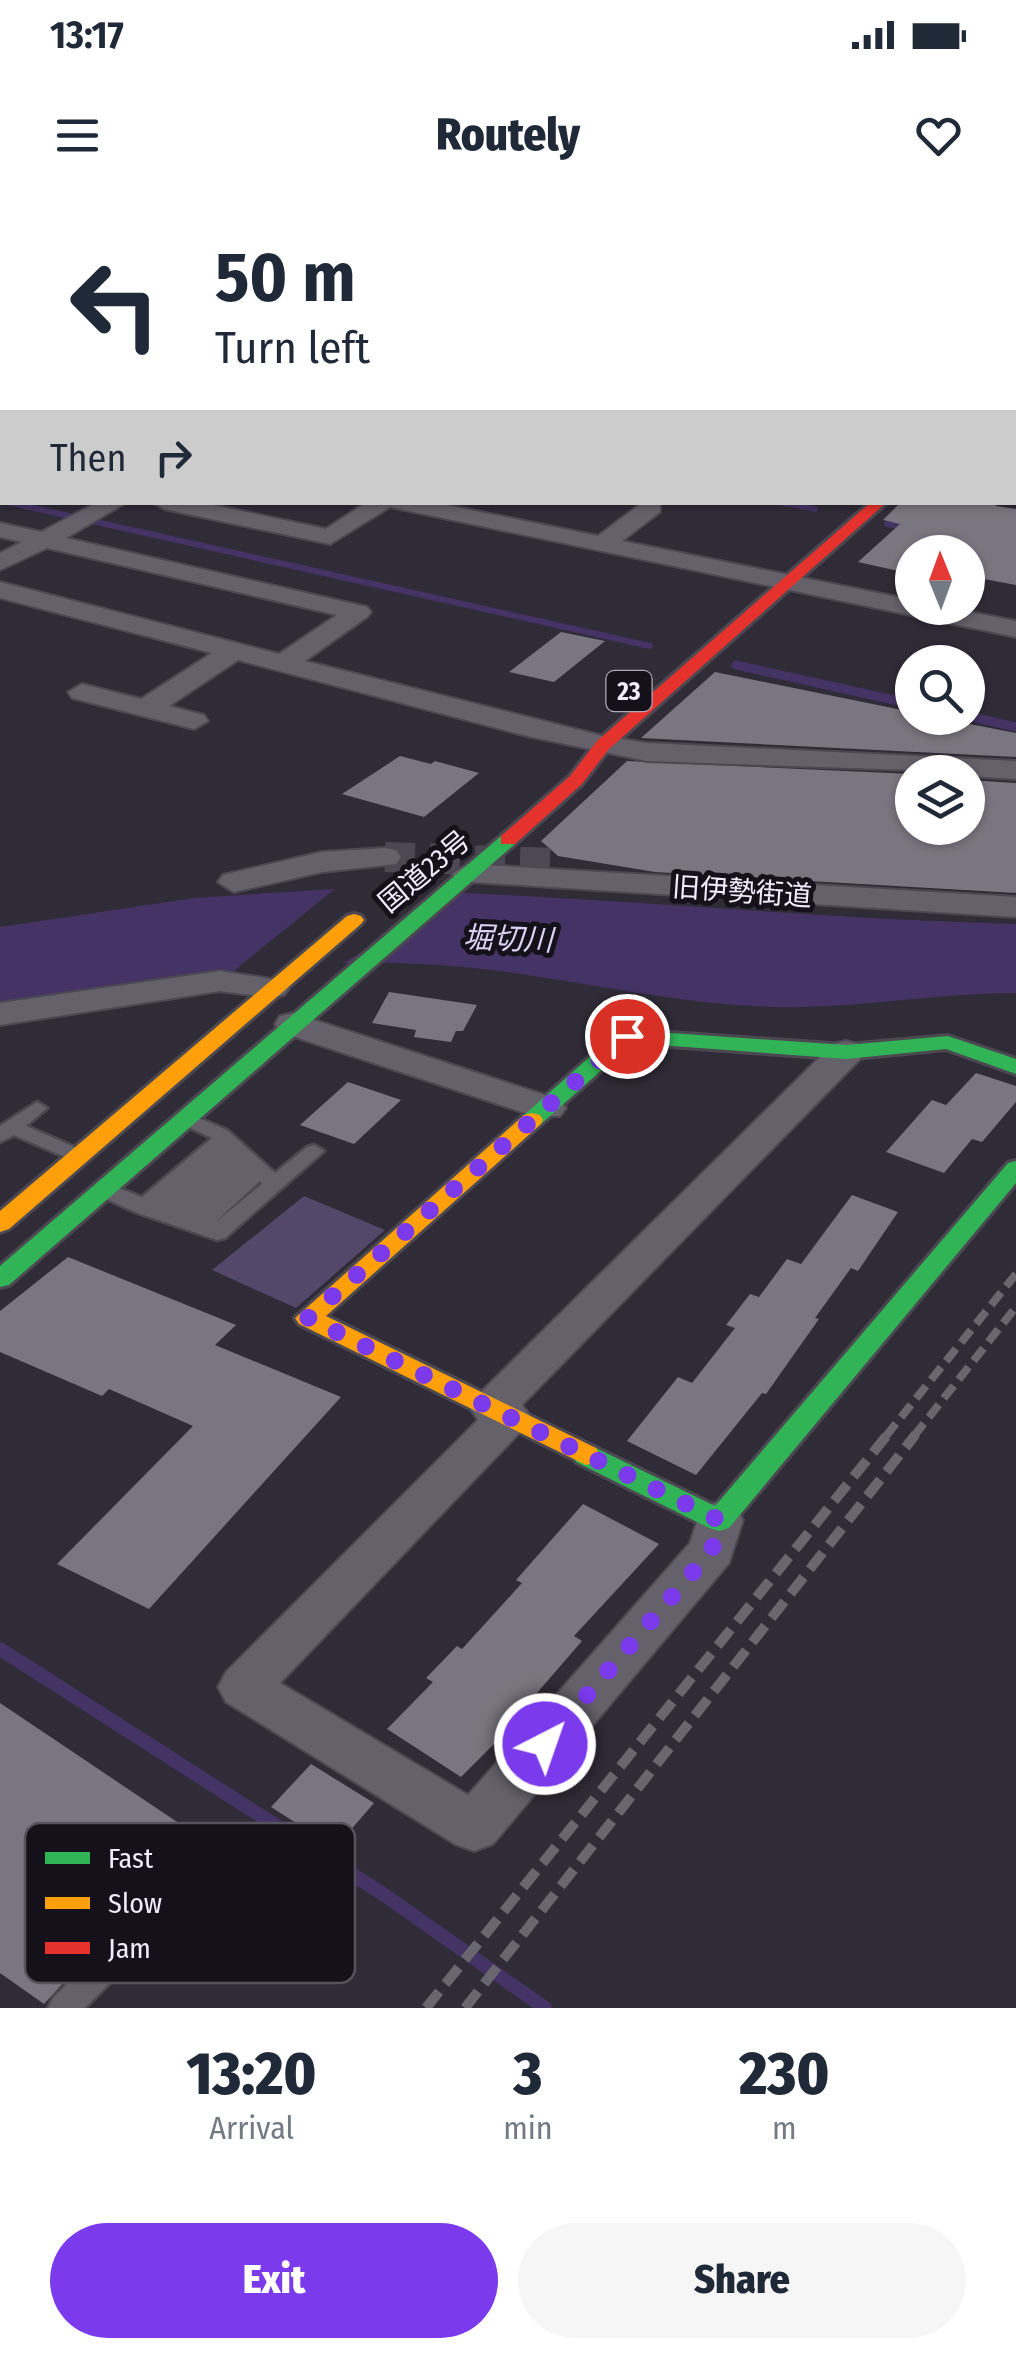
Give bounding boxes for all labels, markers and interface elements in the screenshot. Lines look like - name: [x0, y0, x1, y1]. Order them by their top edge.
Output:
- text: 13:17: [50, 12, 124, 58]
- icon: menu: [50, 108, 105, 163]
- text: Routely: [436, 108, 580, 162]
- icon: heart: [911, 108, 966, 163]
- text: 50 m: [215, 236, 356, 320]
- icon: left: [50, 240, 180, 370]
- text: Turn left: [215, 321, 370, 375]
- icon: right: [146, 430, 201, 485]
- text: Then: [50, 435, 126, 481]
- north arrow: [895, 535, 985, 625]
- map controls: [895, 535, 985, 845]
- button: search: [895, 645, 985, 735]
- road number: 23: [606, 671, 652, 711]
- button: layers: [895, 755, 985, 845]
- street label: 国道23号: [372, 824, 477, 919]
- street label: 旧伊勢街道: [671, 870, 813, 913]
- water label: 堀切川: [462, 919, 557, 959]
- pin: [585, 994, 670, 1079]
- icon: arrive: [600, 1009, 655, 1064]
- position arrow: [493, 1692, 597, 1796]
- legend: [25, 1823, 355, 1983]
- text: Fast: [108, 1842, 154, 1875]
- text: Slow: [108, 1887, 162, 1920]
- text: Jam: [108, 1932, 151, 1965]
- text: 13:20: [187, 2038, 317, 2110]
- text: 3: [513, 2038, 542, 2110]
- text: 230: [739, 2038, 829, 2110]
- text: Arrival: [209, 2109, 294, 2147]
- text: min: [503, 2109, 553, 2147]
- text: m: [772, 2109, 797, 2147]
- button: Exit: [50, 2223, 498, 2338]
- button: Share: [518, 2223, 966, 2338]

